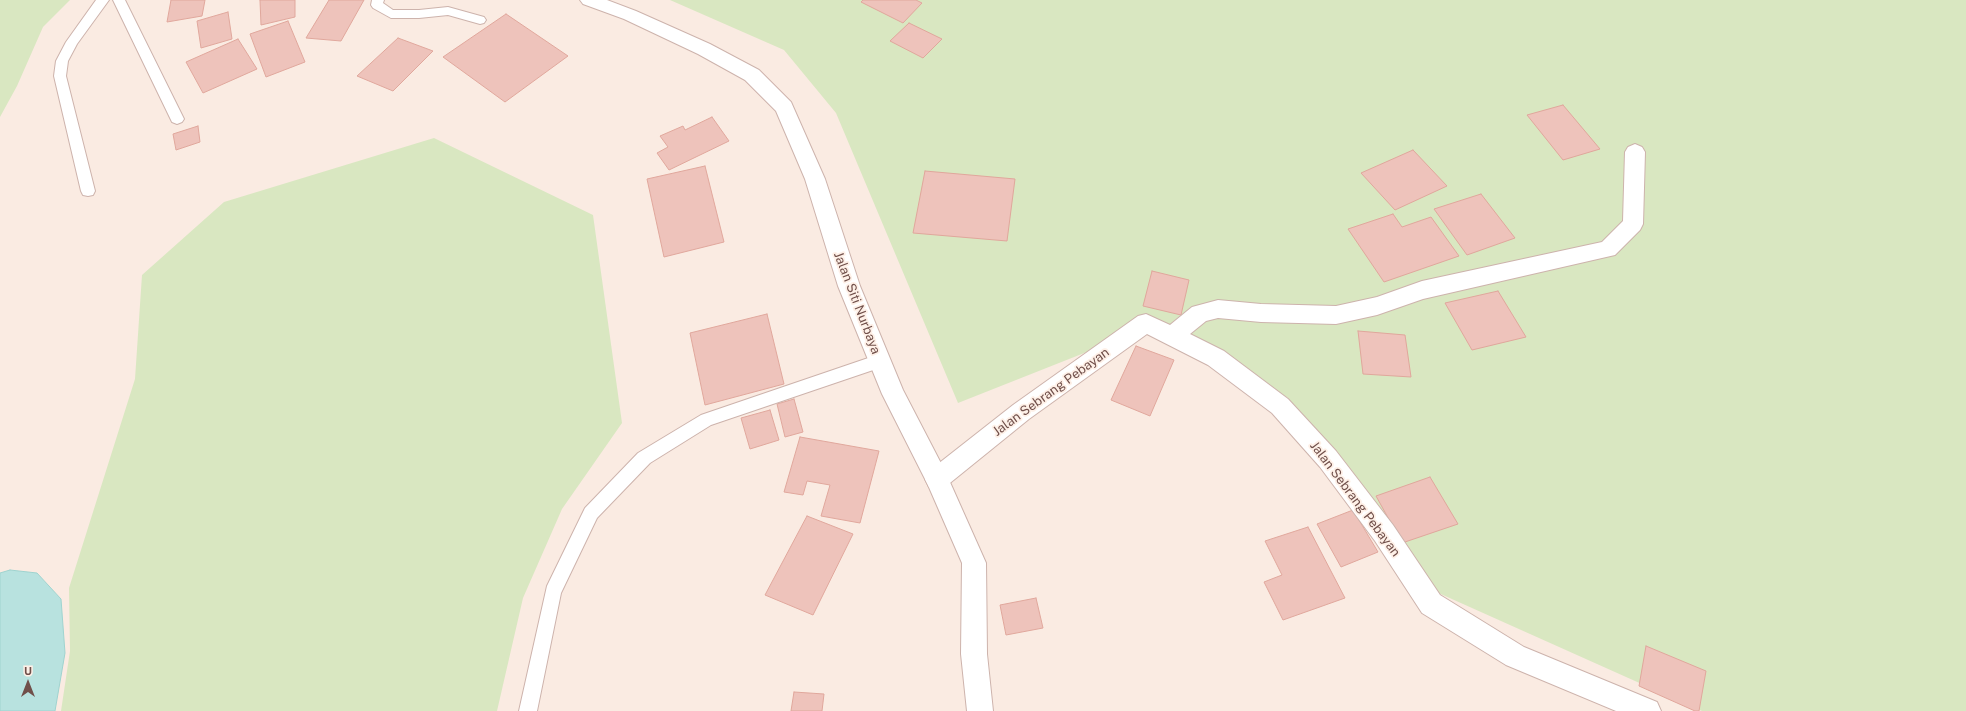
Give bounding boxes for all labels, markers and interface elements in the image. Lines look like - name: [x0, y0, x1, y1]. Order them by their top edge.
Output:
- street label: Jalan Siti Nurbaya: [830, 250, 884, 356]
- street label: Jalan Sebrang Pebayan: [990, 344, 1112, 440]
- street label: Jalan Sebrang Pebayan: [1307, 438, 1403, 560]
- north arrow: [8, 663, 48, 703]
- text: U: [24, 665, 32, 677]

